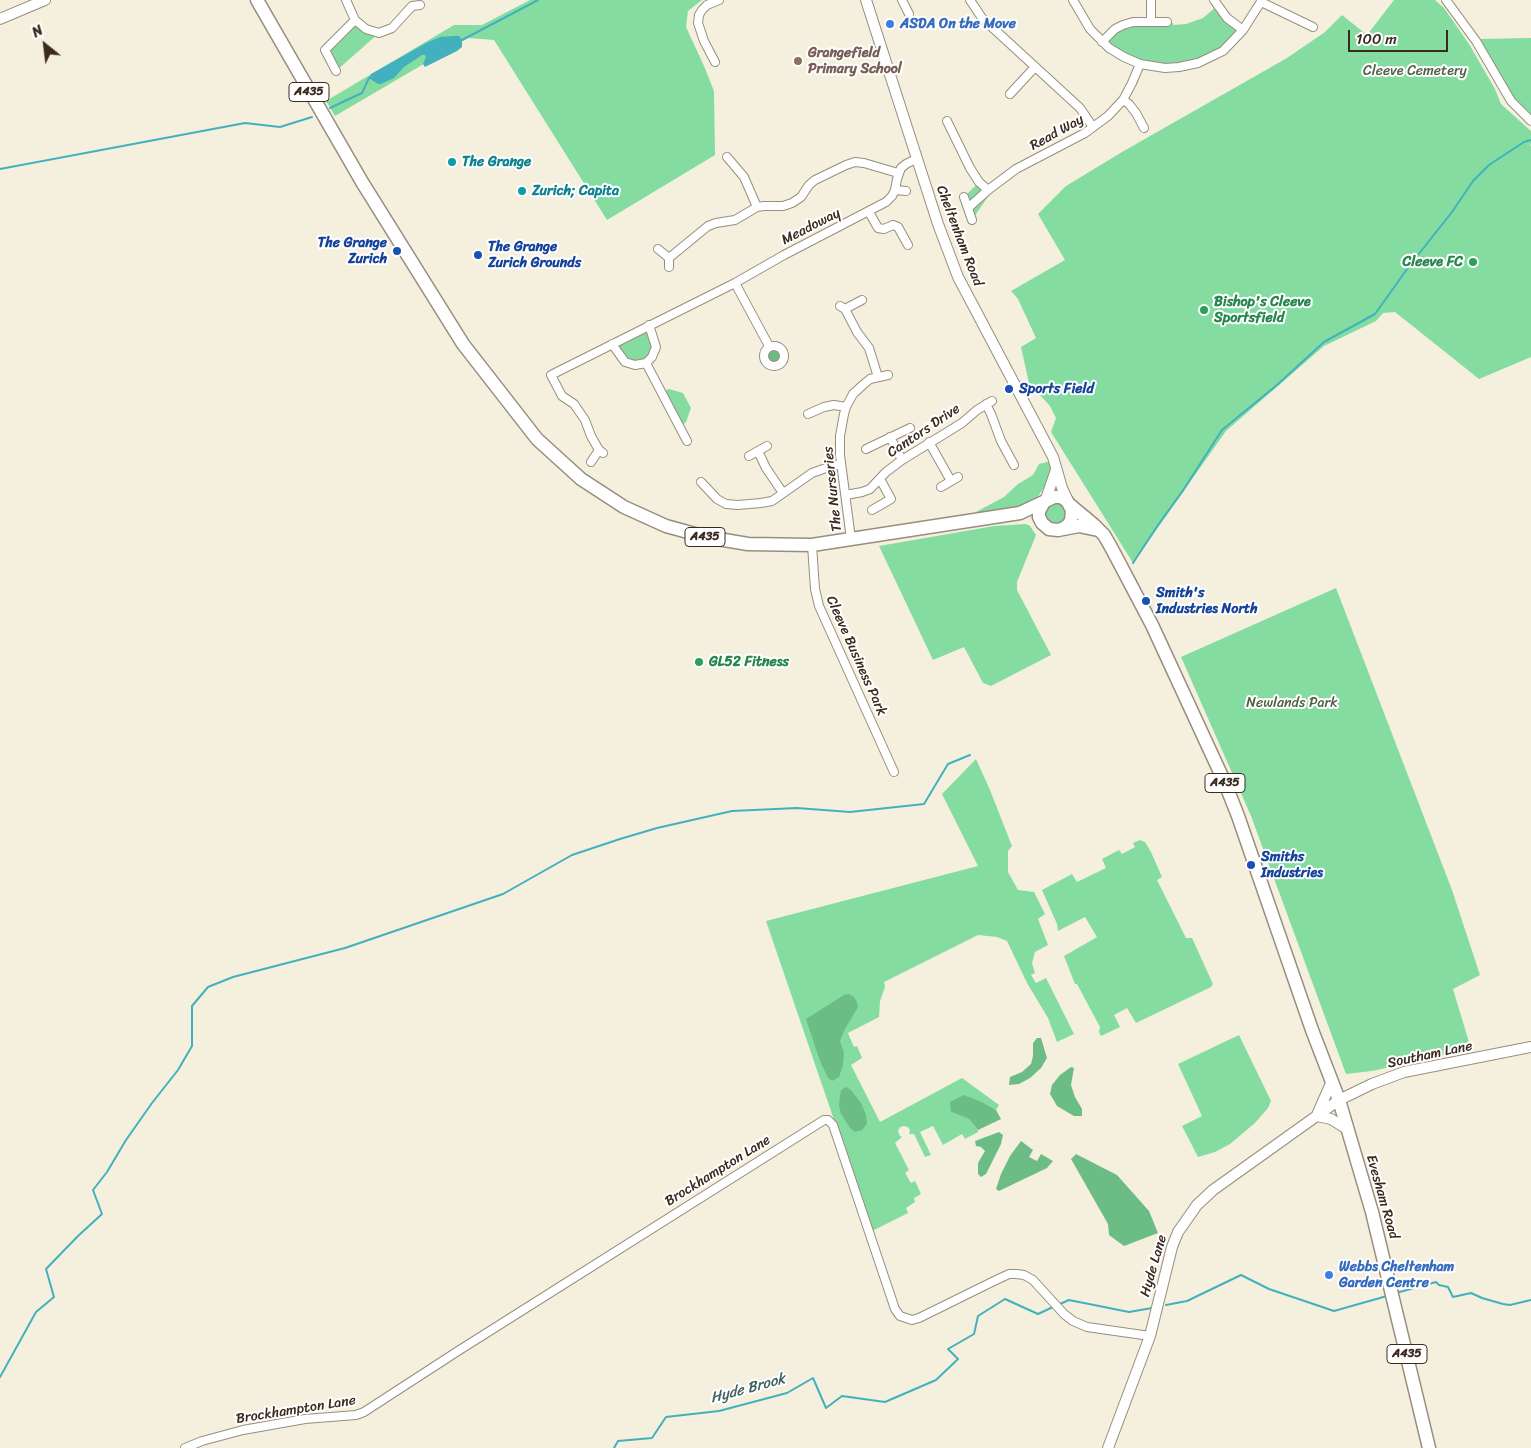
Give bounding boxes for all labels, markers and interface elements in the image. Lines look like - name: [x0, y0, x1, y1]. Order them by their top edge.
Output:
- place label: ASDA On the Move: [900, 16, 1016, 32]
- text: N: [27, 18, 48, 45]
- marker: ASDA On the Move: [884, 18, 896, 30]
- north arrow: [20, 20, 70, 70]
- scale bar: [1351, 20, 1451, 52]
- text: 100 m: [1356, 26, 1397, 52]
- place label: Grangefield Primary School: [808, 45, 902, 78]
- marker: Grangefield Primary School: [792, 55, 804, 67]
- park label: Cleeve Cemetery: [1363, 63, 1467, 79]
- road number: A435: [289, 82, 329, 101]
- street label: Read Way: [1027, 111, 1087, 155]
- place label: The Grange: [462, 154, 531, 170]
- marker: The Grange: [446, 156, 458, 168]
- place label: Zurich; Capita: [532, 183, 619, 199]
- street label: Cheltenham Road: [932, 183, 986, 289]
- marker: Zurich; Capita: [516, 185, 528, 197]
- street label: Meadoway: [779, 205, 843, 249]
- place label: The Grange Zurich: [318, 235, 387, 268]
- place label: The Grange Zurich Grounds: [488, 239, 581, 272]
- marker: The Grange Zurich: [391, 245, 403, 257]
- marker: The Grange Zurich Grounds: [472, 249, 484, 261]
- place label: Cleeve FC: [1403, 254, 1463, 270]
- marker: Cleeve FC: [1467, 256, 1479, 268]
- place label: Bishop's Cleeve Sportsfield: [1214, 294, 1311, 326]
- marker: Bishop's Cleeve Sportsfield: [1198, 304, 1210, 316]
- place label: Sports Field: [1019, 381, 1094, 397]
- marker: Sports Field: [1003, 383, 1015, 395]
- street label: Cantors Drive: [884, 401, 964, 461]
- street label: The Nurseries: [820, 445, 846, 533]
- road number: A435: [685, 528, 725, 546]
- place label: Smith's Industries North: [1156, 585, 1258, 618]
- street label: Cleeve Business Park: [822, 593, 890, 719]
- marker: Smith's Industries North: [1140, 595, 1152, 607]
- place label: GL52 Fitness: [709, 654, 789, 670]
- marker: GL52 Fitness: [693, 656, 705, 668]
- park label: Newlands Park: [1246, 695, 1338, 711]
- road number: A435: [1205, 774, 1245, 792]
- place label: Smiths Industries: [1261, 849, 1323, 882]
- marker: Smiths Industries: [1245, 859, 1257, 871]
- street label: Southam Lane: [1386, 1038, 1474, 1072]
- street label: Brockhampton Lane: [662, 1132, 774, 1210]
- street label: Evesham Road: [1362, 1153, 1402, 1241]
- street label: Hyde Lane: [1137, 1233, 1171, 1299]
- place label: Webbs Cheltenham Garden Centre: [1339, 1259, 1454, 1292]
- marker: Webbs Cheltenham Garden Centre: [1323, 1269, 1335, 1281]
- road number: A435: [1387, 1345, 1427, 1364]
- water label: Hyde Brook: [709, 1370, 787, 1408]
- street label: Brockhampton Lane: [235, 1392, 357, 1428]

